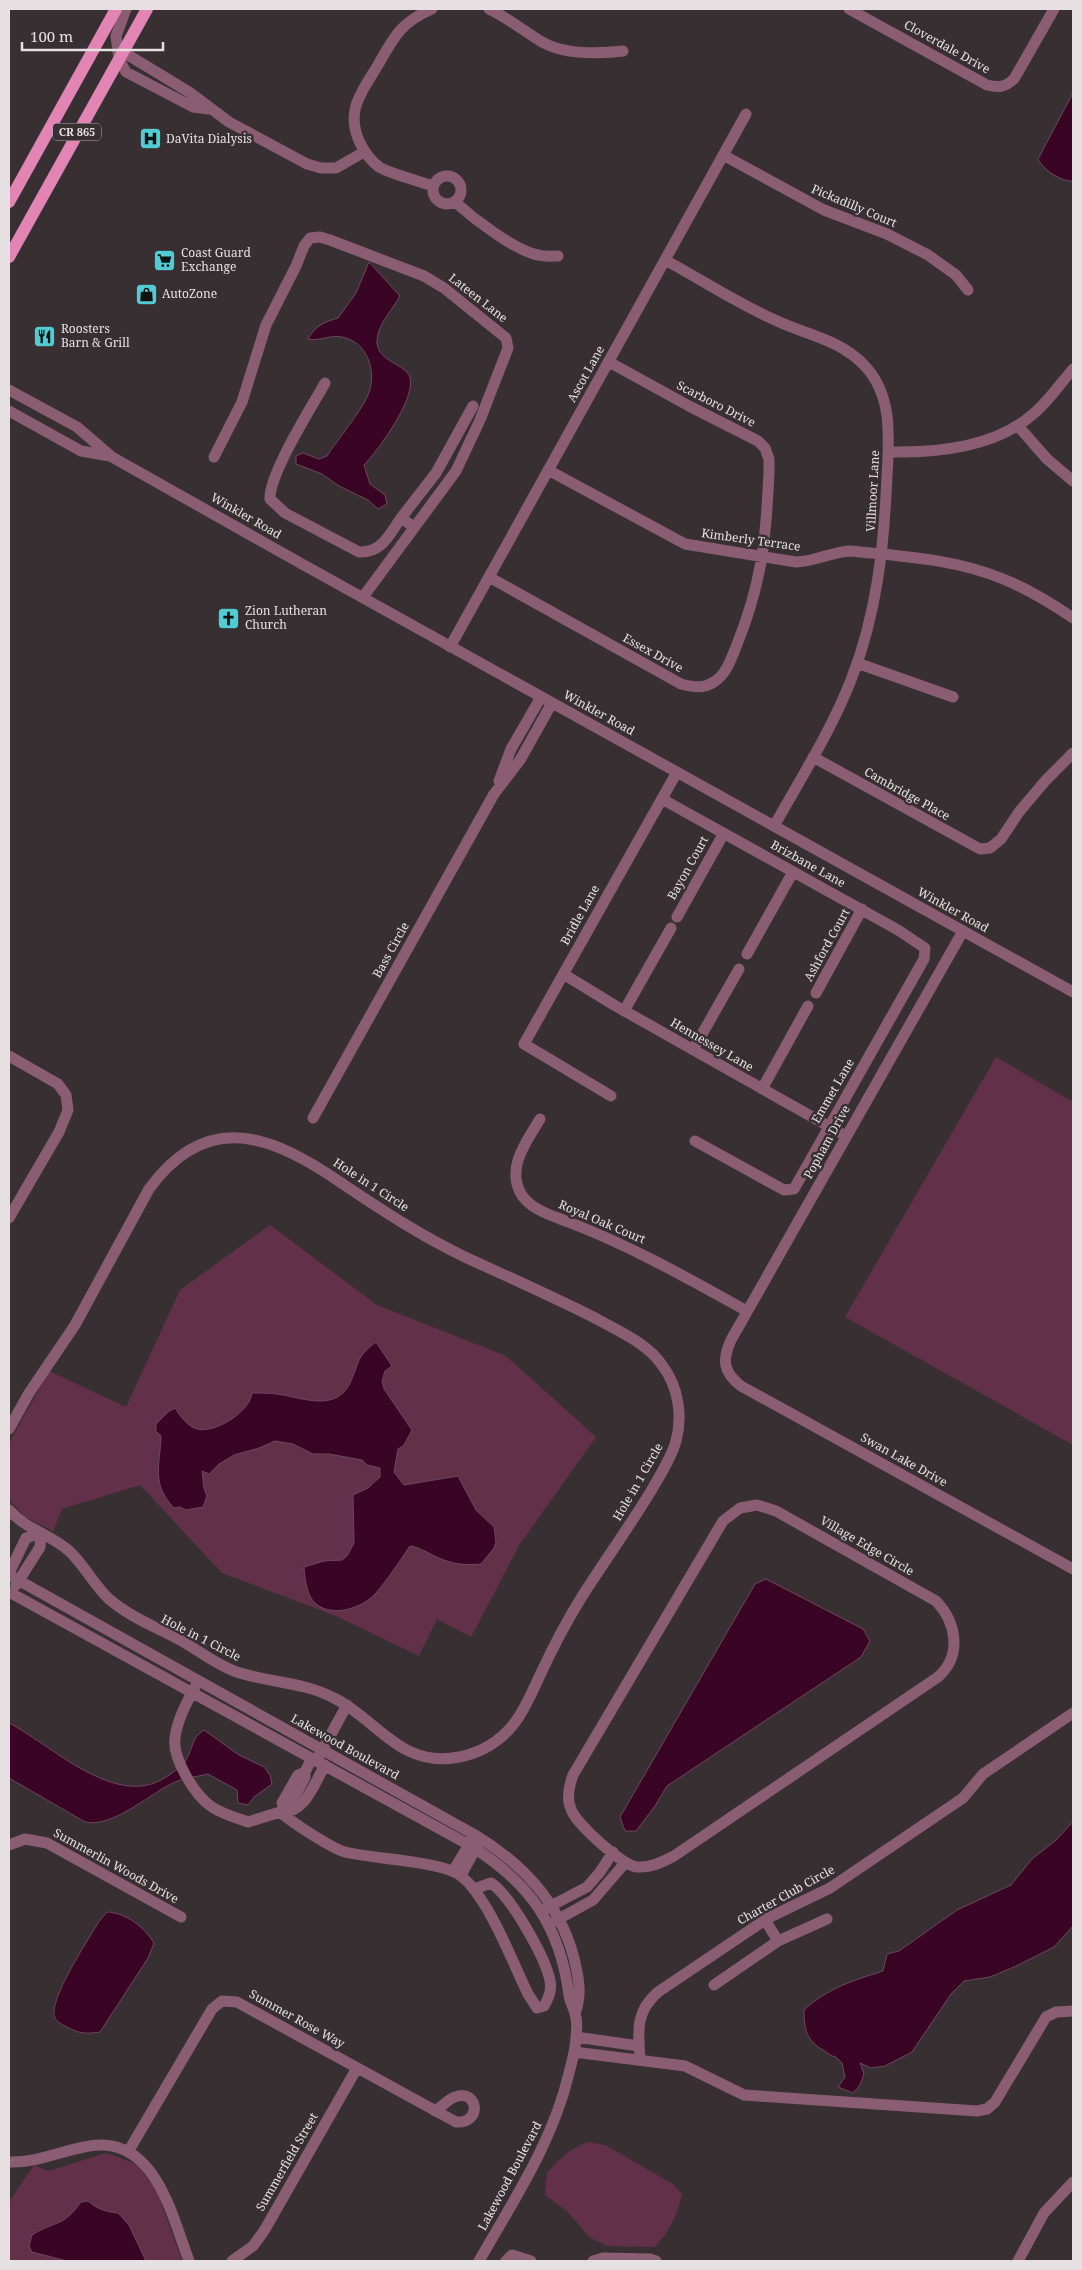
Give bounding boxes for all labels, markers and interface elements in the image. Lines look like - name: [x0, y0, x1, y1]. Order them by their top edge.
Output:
- street label: Cloverdale Drive: [901, 16, 993, 77]
- scale bar: [22, 20, 164, 52]
- text: 100 m: [30, 26, 73, 46]
- road number: CR 865: [53, 124, 101, 140]
- hospital icon: DaVita Dialysis: [138, 127, 162, 151]
- place label: DaVita Dialysis: [166, 130, 252, 147]
- street label: Pickadilly Court: [809, 180, 899, 231]
- place label: Coast Guard Exchange: [181, 244, 251, 275]
- supermarket icon: Coast Guard Exchange: [153, 248, 177, 272]
- street label: Lateen Lane: [445, 269, 511, 326]
- shop icon: AutoZone: [134, 282, 158, 306]
- place label: AutoZone: [162, 285, 217, 302]
- place label: Roosters Barn & Grill: [61, 320, 130, 351]
- restaurant icon: Roosters Barn & Grill: [33, 324, 57, 348]
- street label: Ascot Lane: [563, 342, 608, 405]
- street label: Scarboro Drive: [674, 376, 759, 431]
- street label: Villmoor Lane: [862, 450, 883, 532]
- street label: Winkler Road: [208, 488, 285, 543]
- street label: Kimberly Terrace: [700, 524, 802, 555]
- place label: Zion Lutheran Church: [245, 602, 327, 633]
- church icon: Zion Lutheran Church: [217, 606, 241, 630]
- street label: Essex Drive: [620, 629, 686, 676]
- street label: Winkler Road: [561, 686, 638, 739]
- street label: Cambridge Place: [861, 763, 953, 824]
- street label: Bayon Court: [663, 833, 712, 903]
- street label: Brizbane Lane: [768, 836, 849, 891]
- street label: Bridle Lane: [556, 882, 603, 948]
- street label: Winkler Road: [915, 883, 992, 936]
- street label: Ashford Court: [800, 905, 854, 984]
- street label: Bass Circle: [368, 919, 413, 981]
- street label: Hennessey Lane: [668, 1014, 757, 1075]
- street label: Emmet Lane: [807, 1055, 858, 1126]
- street label: Popham Drive: [799, 1102, 854, 1182]
- street label: Hole in 1 Circle: [330, 1154, 412, 1215]
- street label: Royal Oak Court: [556, 1196, 648, 1247]
- street label: Swan Lake Drive: [858, 1429, 951, 1490]
- street label: Hole in 1 Circle: [608, 1440, 667, 1524]
- street label: Village Edge Circle: [817, 1512, 917, 1579]
- street label: Hole in 1 Circle: [159, 1610, 244, 1665]
- street label: Lakewood Boulevard: [288, 1710, 403, 1784]
- street label: Summerlin Woods Drive: [51, 1824, 182, 1907]
- street label: Charter Club Circle: [734, 1861, 838, 1928]
- street label: Summer Rose Way: [246, 1985, 348, 2052]
- street label: Summerfield Street: [251, 2109, 322, 2214]
- street label: Lakewood Boulevard: [474, 2118, 546, 2233]

